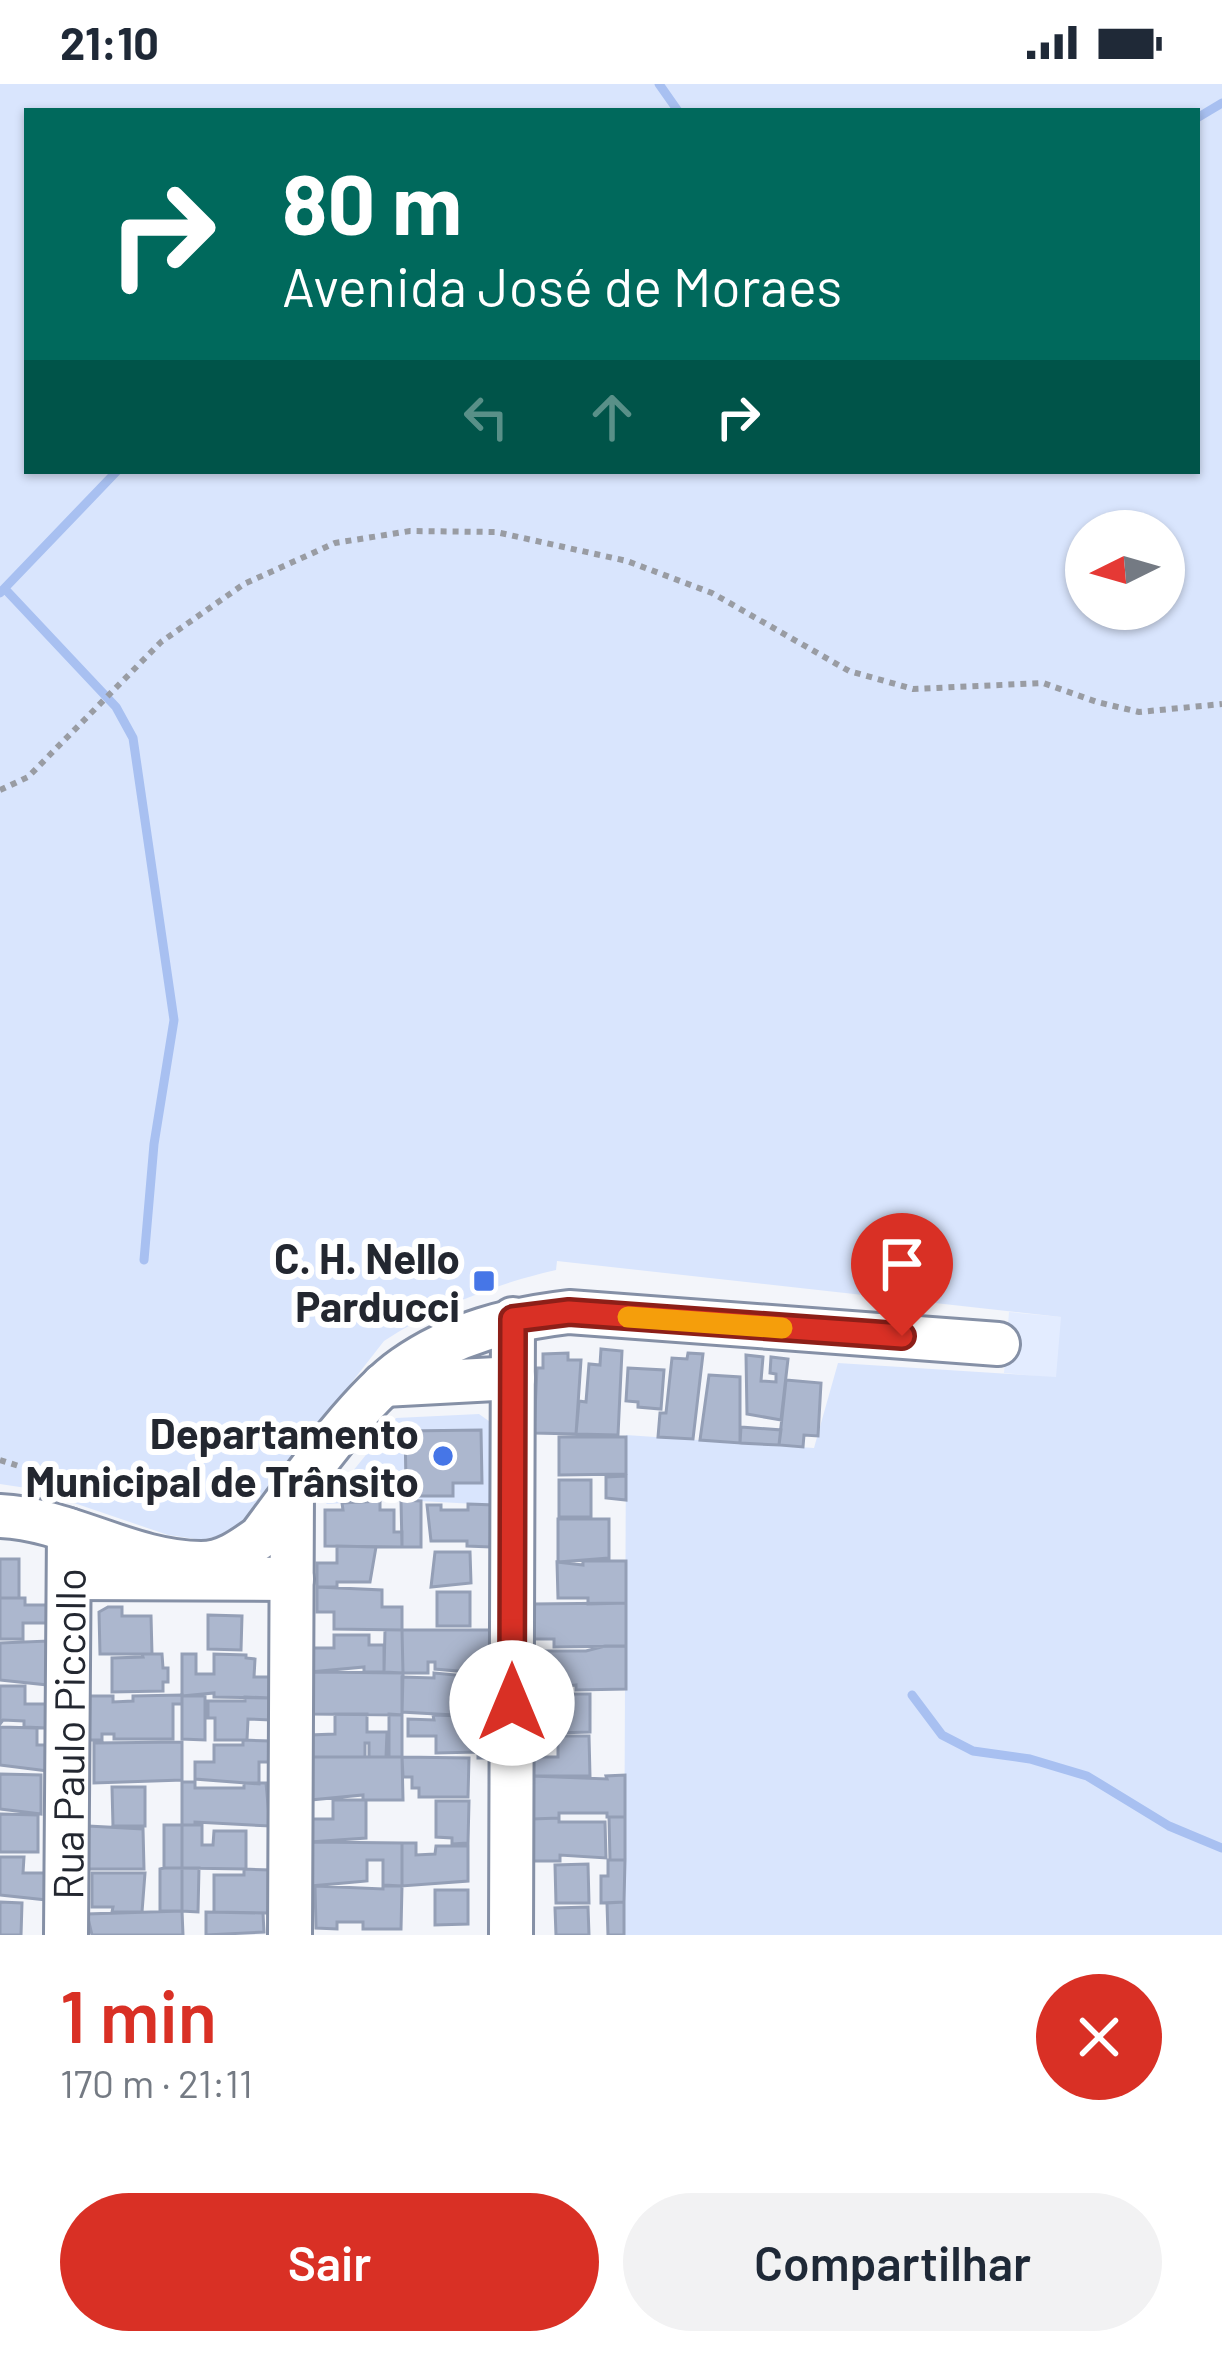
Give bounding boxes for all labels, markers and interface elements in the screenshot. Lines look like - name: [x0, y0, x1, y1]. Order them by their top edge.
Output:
- text: 21:10: [60, 15, 159, 69]
- text: 80 m: [282, 151, 462, 252]
- icon: right: [84, 156, 240, 312]
- text: Avenida José de Moraes: [282, 253, 842, 318]
- icon: left: [453, 384, 519, 450]
- icon: ahead: [579, 384, 645, 450]
- icon: right: [705, 384, 771, 450]
- north arrow: [1065, 510, 1185, 630]
- map controls: [1065, 510, 1185, 630]
- pin: [851, 1213, 953, 1336]
- icon: arrive: [869, 1231, 935, 1297]
- place label: C. H. Nello Parducci: [274, 1232, 460, 1330]
- marker: C. H. Nello Parducci: [471, 1268, 497, 1294]
- place label: Departamento Municipal de Trânsito: [25, 1407, 419, 1505]
- marker: Departamento Municipal de Trânsito: [430, 1443, 456, 1469]
- street label: Rua Paulo Piccollo: [41, 1568, 94, 1900]
- position arrow: [449, 1640, 575, 1766]
- text: 1 min: [60, 1971, 217, 2057]
- button: close: [1036, 1974, 1162, 2100]
- text: 170 m · 21:11: [60, 2059, 253, 2106]
- button: Sair: [60, 2193, 599, 2331]
- button: Compartilhar: [623, 2193, 1162, 2331]

